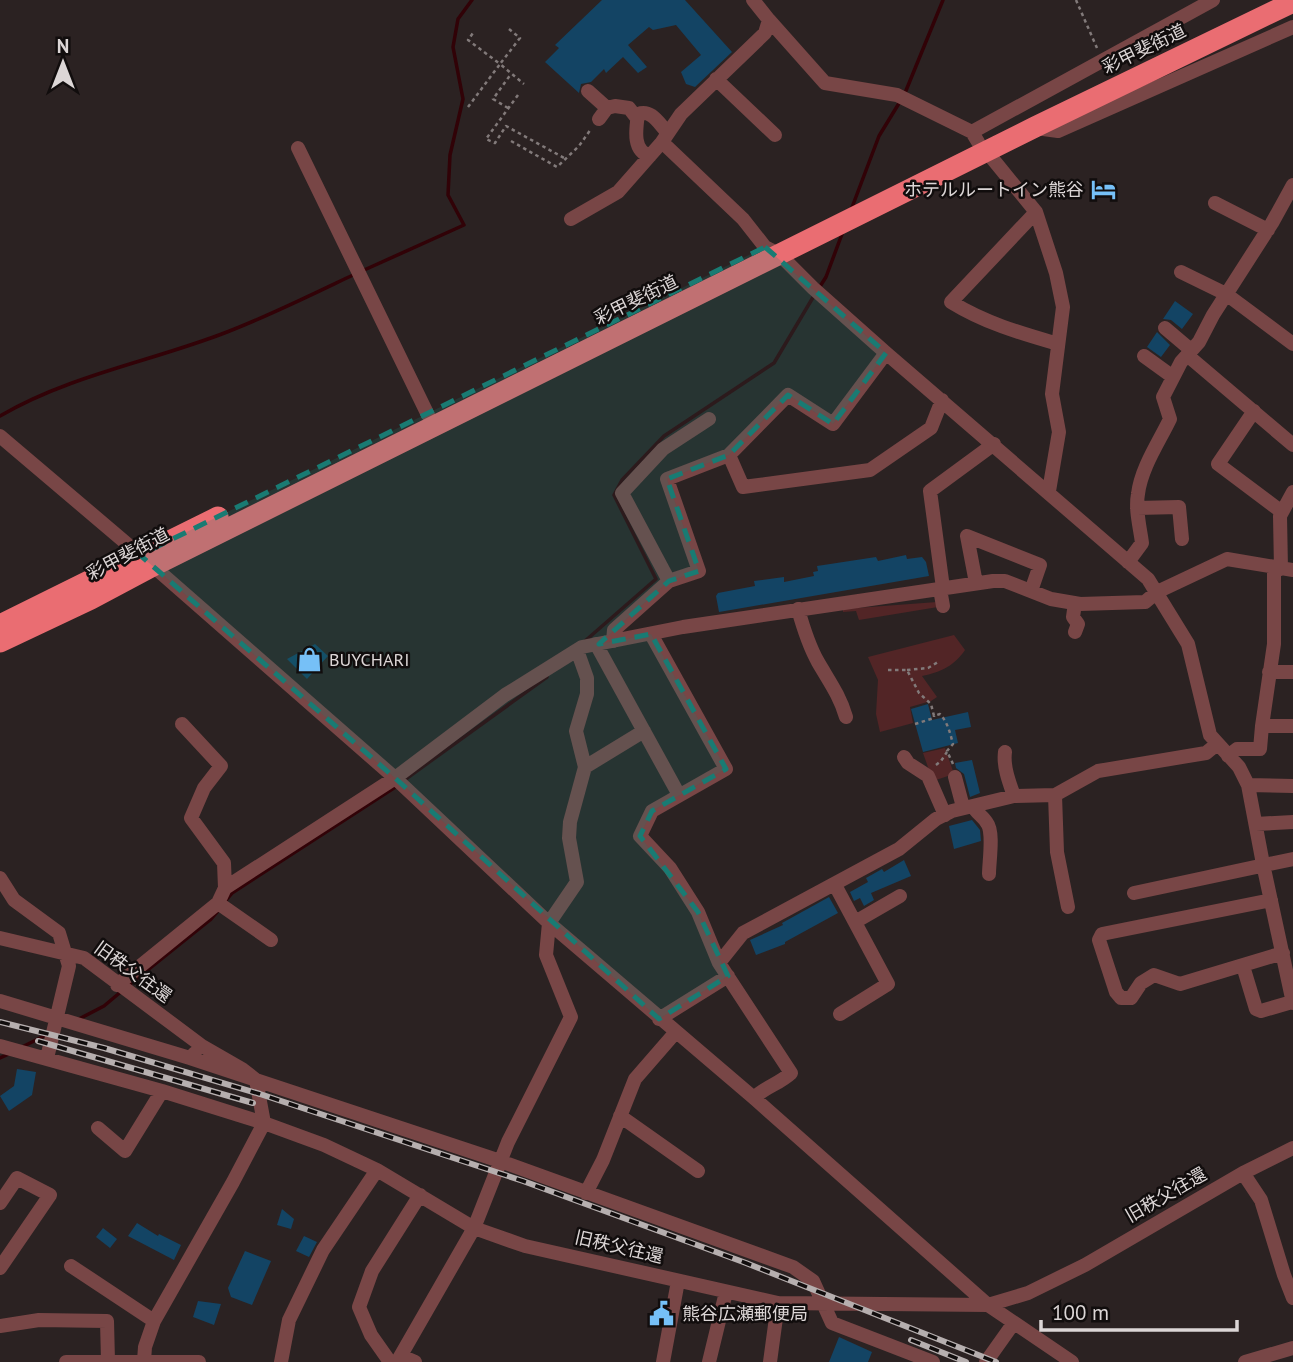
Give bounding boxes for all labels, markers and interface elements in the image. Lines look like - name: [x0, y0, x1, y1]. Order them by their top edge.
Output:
- street label: 彩甲斐街道: [1098, 18, 1189, 79]
- north arrow: [28, 28, 98, 98]
- text: N: [57, 34, 69, 58]
- hotel icon: ホテルルートイン熊谷: [1090, 176, 1118, 204]
- place label: ホテルルートイン熊谷: [904, 178, 1084, 201]
- street label: 彩甲斐街道: [590, 269, 681, 330]
- street label: 彩甲斐街道: [83, 522, 173, 585]
- shop icon: BUYCHARI: [295, 646, 323, 674]
- place label: BUYCHARI: [329, 648, 409, 671]
- street label: 旧秩父往還: [90, 936, 176, 1007]
- street label: 旧秩父往還: [1121, 1162, 1210, 1227]
- street label: 旧秩父往還: [573, 1225, 666, 1268]
- scale bar: [1041, 1288, 1237, 1332]
- text: 100 m: [1052, 1299, 1109, 1326]
- public building icon: 熊谷広瀬郵便局: [648, 1300, 676, 1328]
- place label: 熊谷広瀬郵便局: [682, 1302, 808, 1325]

